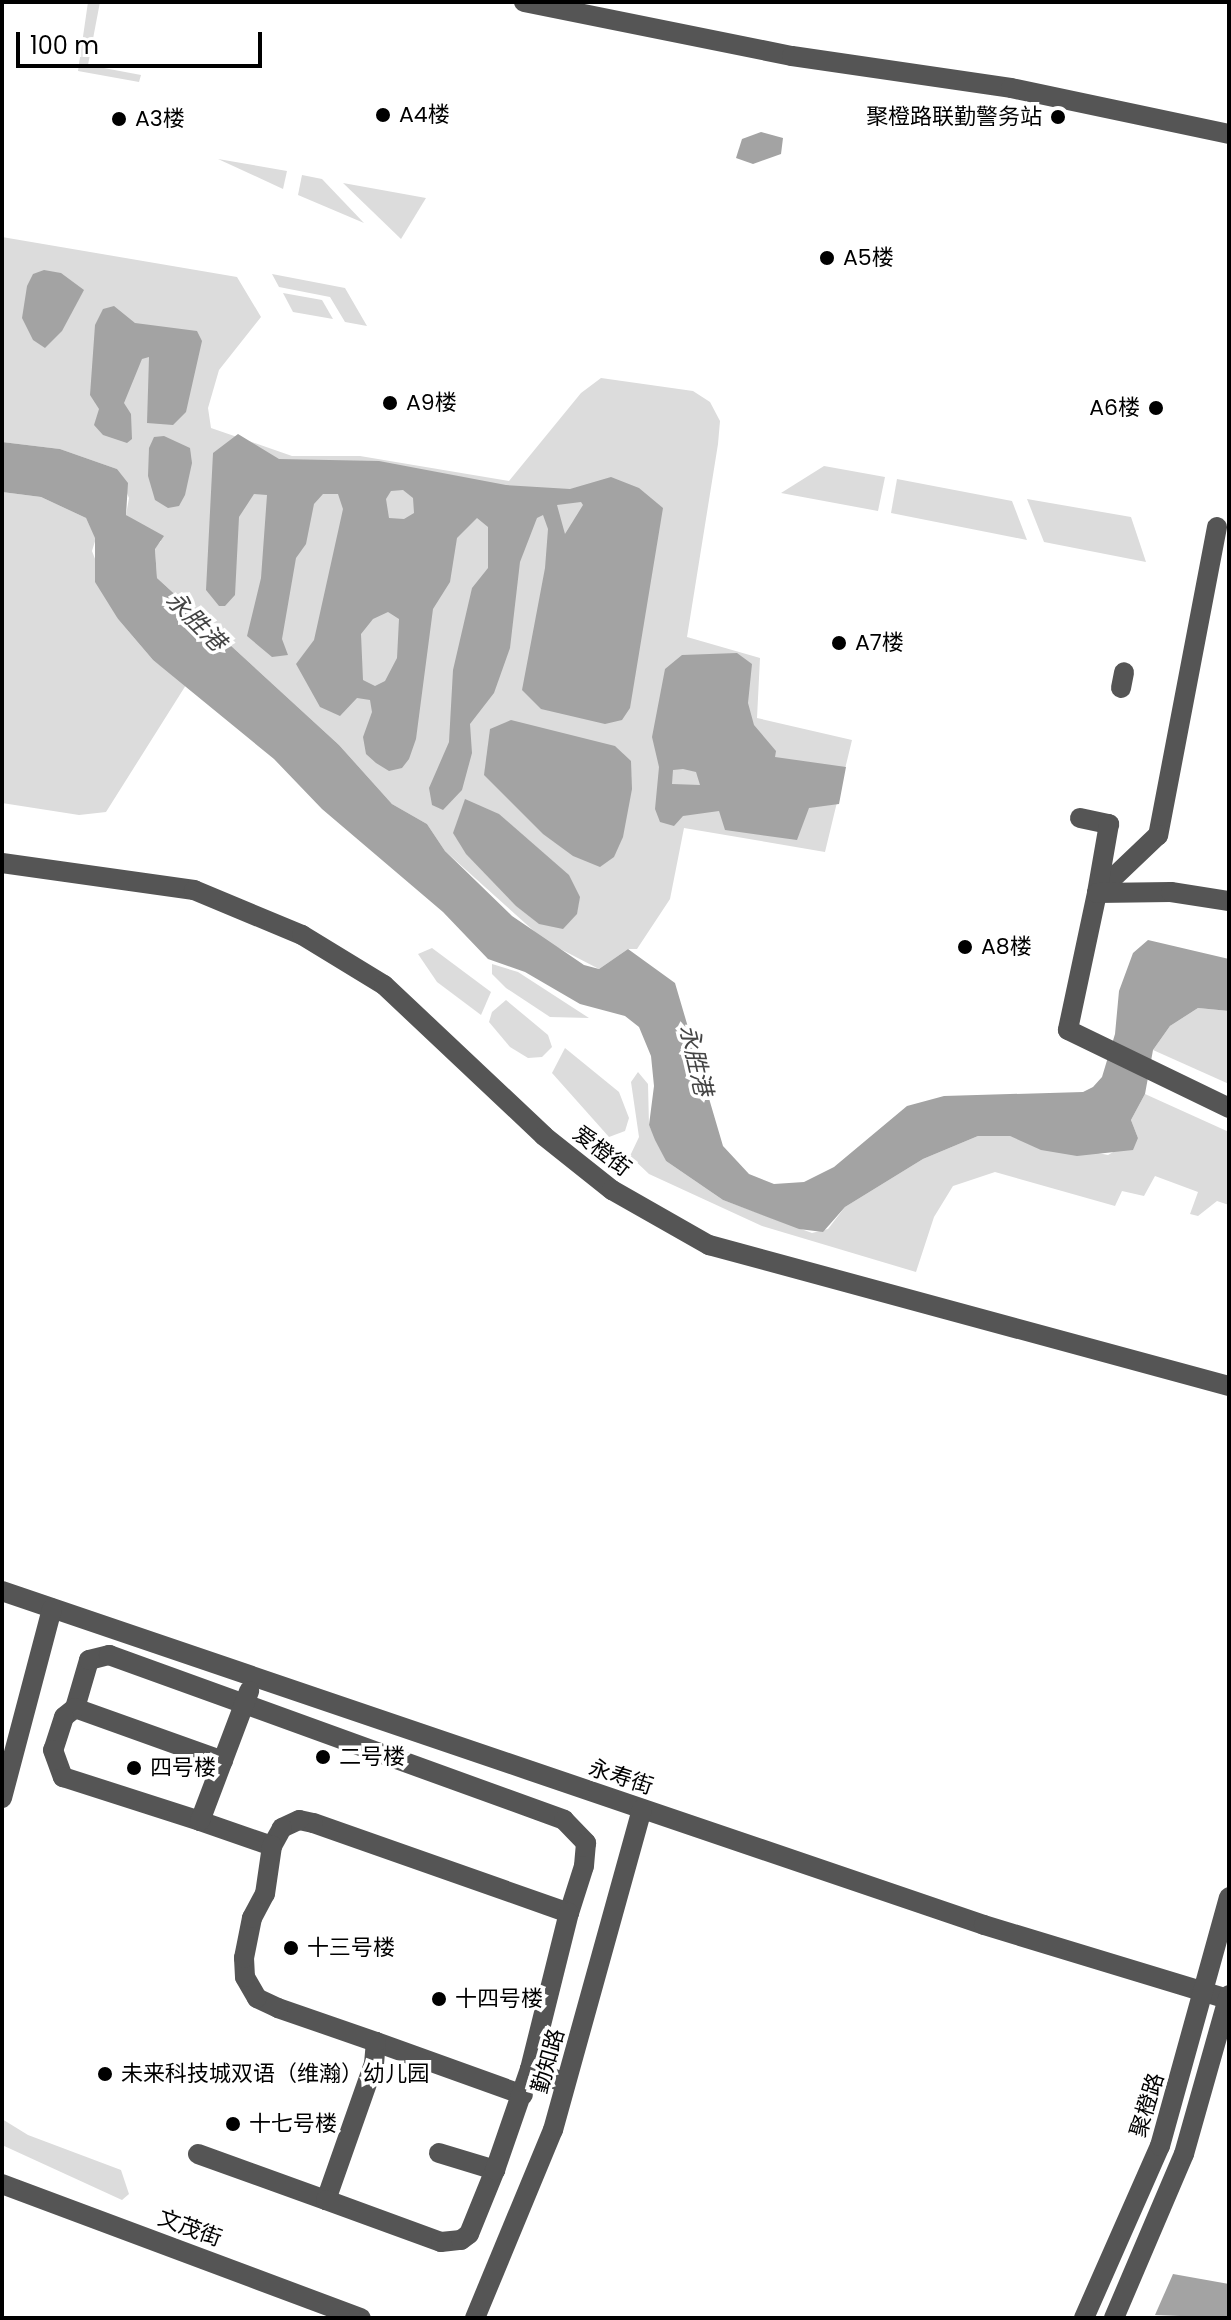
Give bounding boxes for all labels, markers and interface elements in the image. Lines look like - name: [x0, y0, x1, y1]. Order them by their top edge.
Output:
- scale bar: [20, 16, 266, 66]
- text: 100 m: [30, 29, 99, 62]
- place label: A4楼: [399, 102, 450, 128]
- place label: 聚橙路联勤警务站: [866, 104, 1042, 130]
- place label: A3楼: [135, 106, 185, 132]
- marker: A4楼: [374, 106, 392, 124]
- marker: 聚橙路联勤警务站: [1049, 108, 1067, 126]
- marker: A3楼: [110, 110, 128, 128]
- place label: A5楼: [843, 245, 894, 271]
- marker: A5楼: [818, 249, 836, 267]
- place label: A9楼: [406, 390, 457, 416]
- marker: A9楼: [381, 394, 399, 412]
- place label: A6楼: [1089, 395, 1140, 421]
- marker: A6楼: [1147, 399, 1165, 417]
- water label: 永胜港: [160, 585, 232, 657]
- place label: A7楼: [855, 630, 904, 656]
- marker: A7楼: [830, 634, 848, 652]
- place label: A8楼: [981, 934, 1032, 960]
- marker: A8楼: [956, 938, 974, 956]
- water label: 永胜港: [674, 1022, 718, 1098]
- street label: 爱橙街: [568, 1120, 636, 1182]
- place label: 二号楼: [339, 1744, 405, 1770]
- marker: 二号楼: [314, 1748, 332, 1766]
- street label: 永寿街: [586, 1754, 656, 1800]
- place label: 四号楼: [150, 1755, 216, 1781]
- marker: 四号楼: [125, 1759, 143, 1777]
- place label: 十三号楼: [307, 1935, 395, 1961]
- marker: 十三号楼: [282, 1939, 300, 1957]
- place label: 十四号楼: [455, 1986, 543, 2012]
- marker: 十四号楼: [430, 1990, 448, 2008]
- street label: 勤知路: [526, 2026, 570, 2096]
- place label: 未来科技城双语（维瀚）幼儿园: [121, 2061, 429, 2087]
- marker: 未来科技城双语（维瀚）幼儿园: [96, 2065, 114, 2083]
- street label: 聚橙路: [1125, 2070, 1169, 2140]
- place label: 十七号楼: [249, 2111, 337, 2137]
- marker: 十七号楼: [224, 2115, 242, 2133]
- street label: 文茂街: [154, 2204, 226, 2252]

